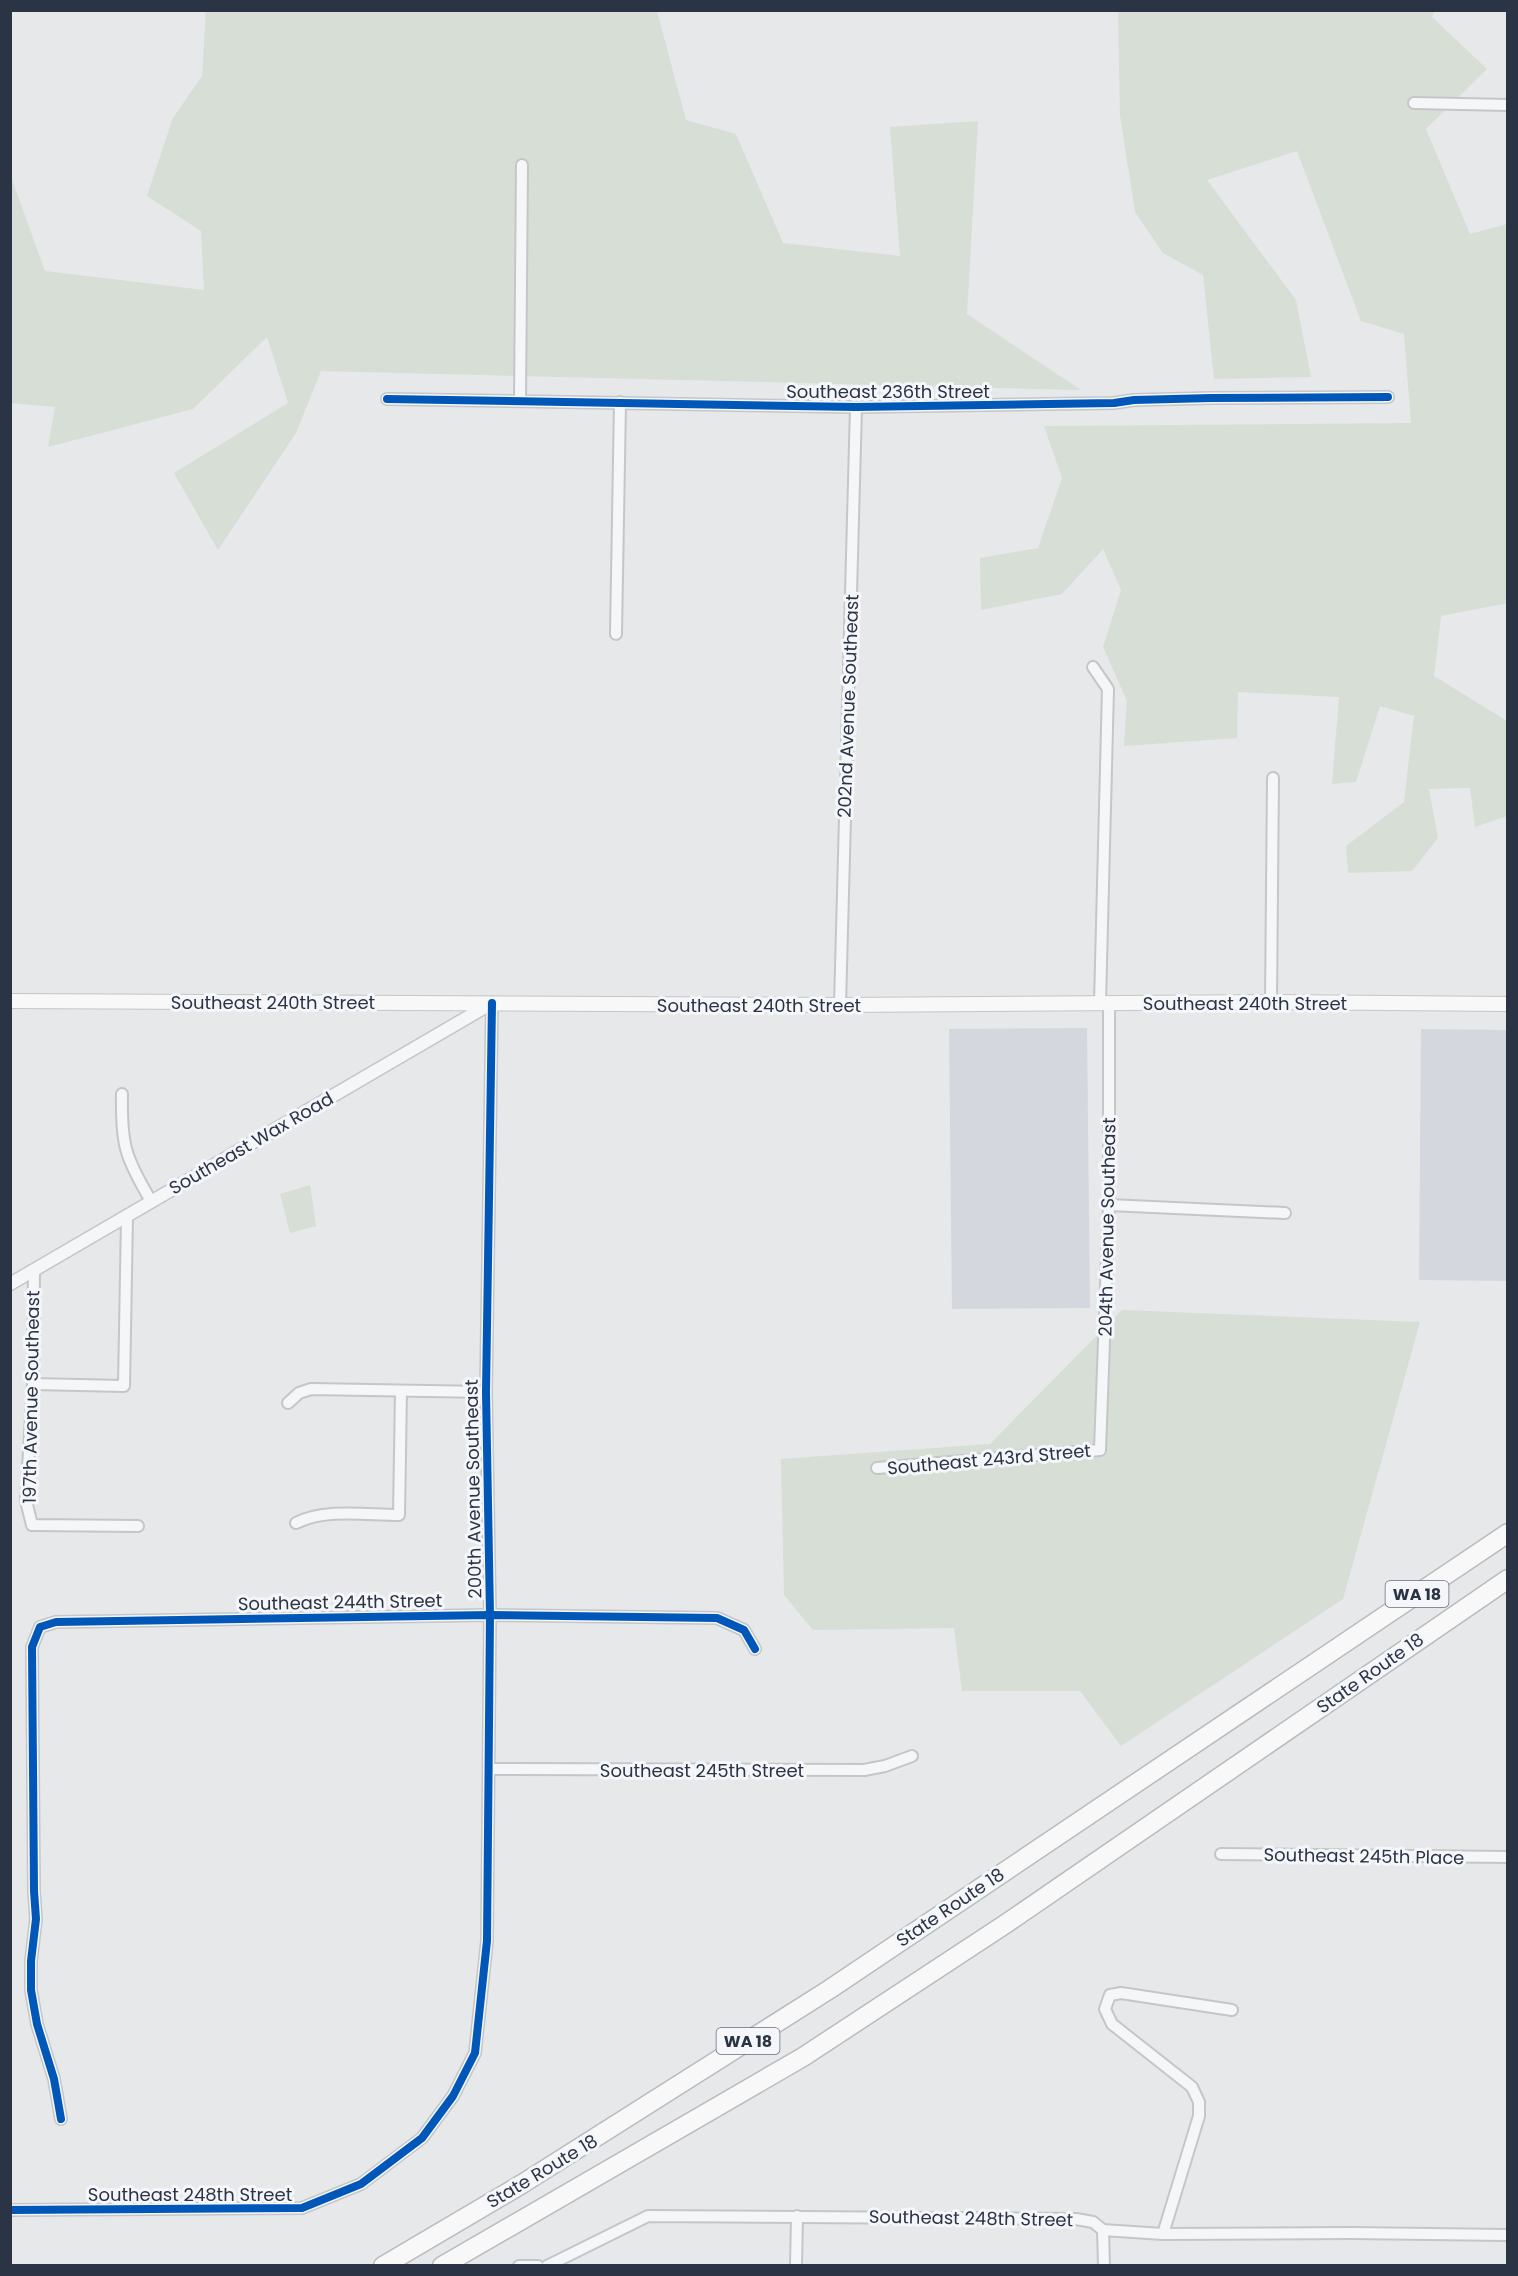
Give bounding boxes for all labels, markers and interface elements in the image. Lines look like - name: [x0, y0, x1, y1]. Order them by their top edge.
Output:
- street label: Southeast 236th Street: [786, 379, 990, 404]
- street label: 202nd Avenue Southeast: [832, 594, 864, 818]
- street label: Southeast 240th Street: [171, 990, 375, 1015]
- street label: Southeast 240th Street: [1143, 991, 1347, 1016]
- street label: Southeast 240th Street: [657, 993, 861, 1018]
- street label: Southeast Wax Road: [164, 1086, 338, 1200]
- street label: 204th Avenue Southeast: [1093, 1117, 1121, 1337]
- street label: 197th Avenue Southeast: [17, 1290, 45, 1504]
- street label: 200th Avenue Southeast: [459, 1379, 487, 1599]
- street label: Southeast 243rd Street: [886, 1438, 1092, 1480]
- road number: WA 18: [1386, 1581, 1448, 1607]
- street label: Southeast 244th Street: [238, 1588, 442, 1616]
- street label: State Route 18: [1311, 1627, 1429, 1719]
- street label: Southeast 245th Street: [600, 1758, 804, 1783]
- street label: Southeast 245th Place: [1263, 1842, 1465, 1870]
- street label: State Route 18: [891, 1862, 1009, 1952]
- road number: WA 18: [716, 2028, 780, 2054]
- street label: State Route 18: [482, 2128, 602, 2214]
- street label: Southeast 248th Street: [88, 2182, 292, 2207]
- street label: Southeast 248th Street: [869, 2204, 1073, 2232]

